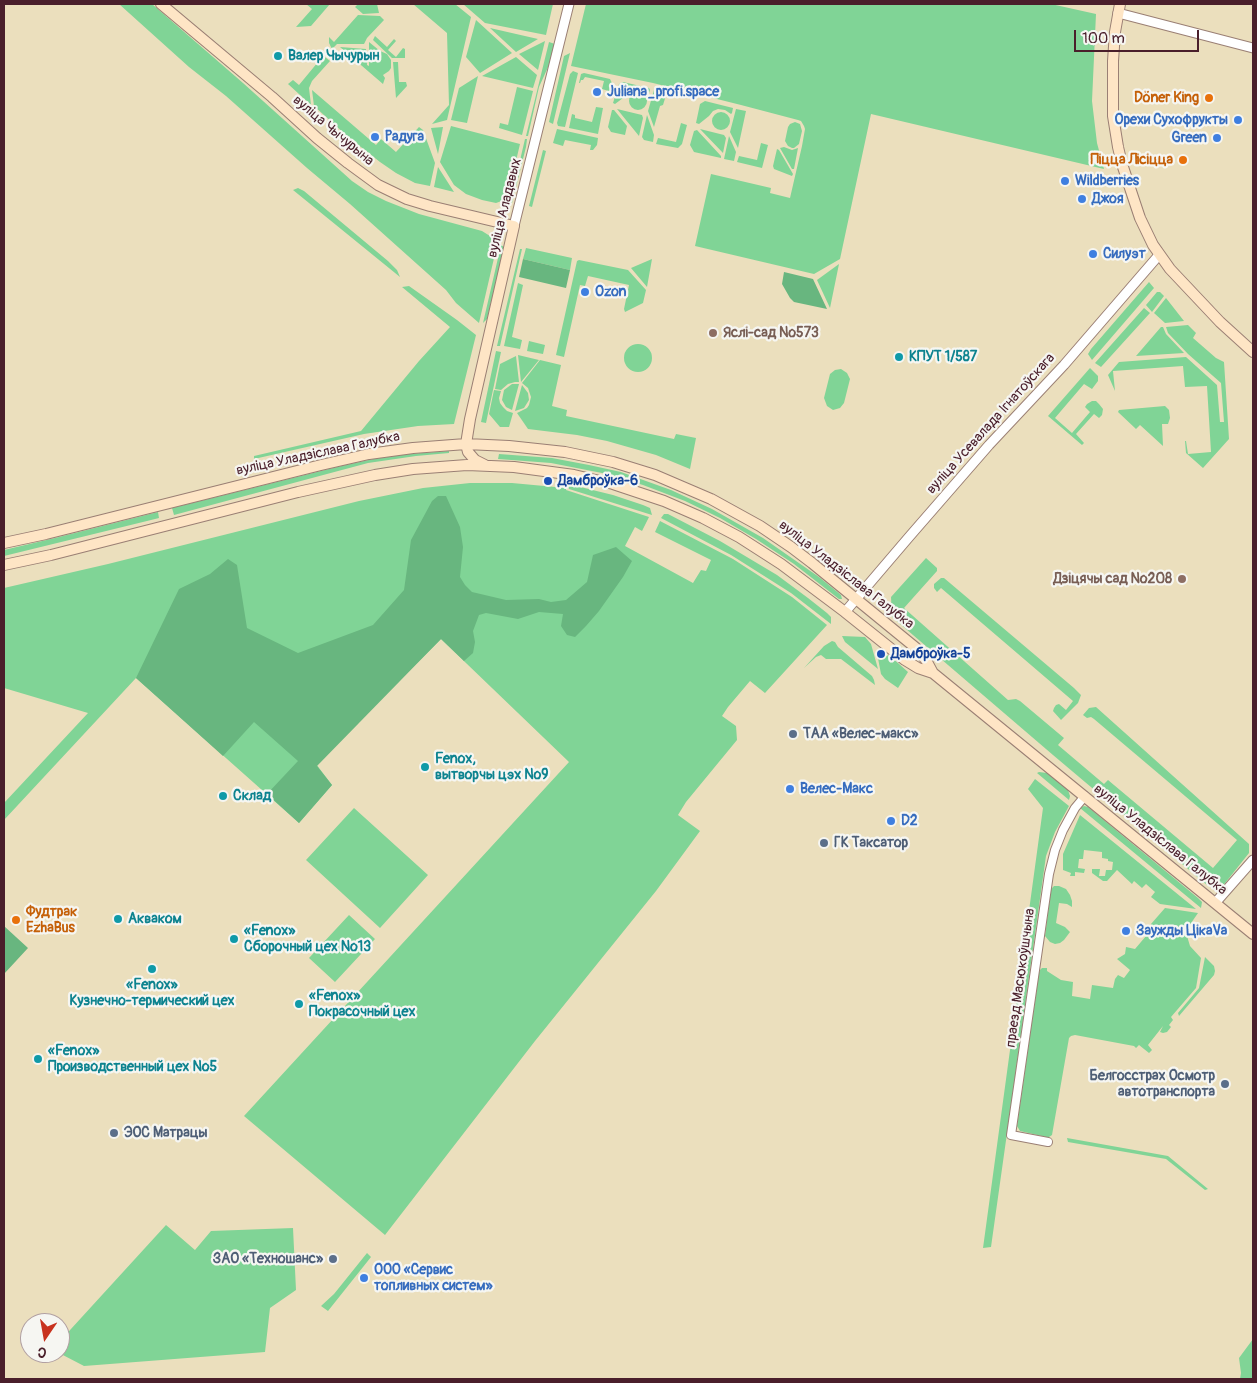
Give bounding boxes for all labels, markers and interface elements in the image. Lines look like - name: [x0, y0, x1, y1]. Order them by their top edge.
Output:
- scale bar: [1077, 20, 1202, 52]
- text: 100 m: [1082, 29, 1125, 48]
- place label: Валер Чычурын: [288, 48, 379, 64]
- marker: Валер Чычурын: [272, 50, 284, 62]
- place label: Juliana_profi.space: [607, 84, 719, 100]
- marker: Juliana_profi.space: [591, 86, 603, 98]
- place label: Döner King: [1134, 90, 1199, 106]
- street label: вуліца Чычурына: [289, 92, 377, 170]
- marker: Döner King: [1203, 92, 1215, 104]
- place label: Орехи Сухофрукты: [1114, 112, 1228, 128]
- marker: Орехи Сухофрукты: [1232, 114, 1244, 126]
- place label: Радуга: [385, 129, 424, 145]
- place label: Green: [1172, 130, 1207, 146]
- marker: Радуга: [369, 131, 381, 143]
- marker: Green: [1211, 132, 1223, 144]
- place label: Піцца Лісіцца: [1090, 152, 1173, 168]
- marker: Піцца Лісіцца: [1177, 154, 1189, 166]
- street label: вуліца Аладавых: [485, 157, 525, 259]
- place label: Wildberries: [1075, 173, 1139, 189]
- marker: Wildberries: [1059, 175, 1071, 187]
- place label: Джоя: [1092, 191, 1123, 207]
- marker: Джоя: [1076, 193, 1088, 205]
- place label: Силуэт: [1103, 246, 1146, 262]
- marker: Силуэт: [1087, 248, 1099, 260]
- place label: Ozon: [595, 284, 626, 300]
- marker: Ozon: [579, 286, 591, 298]
- place label: Яслі-сад №573: [723, 325, 819, 341]
- marker: Яслі-сад №573: [707, 327, 719, 339]
- place label: КПУТ 1/587: [909, 349, 977, 365]
- street label: вуліца Усевалада Ігнатоўскага: [923, 350, 1059, 498]
- marker: КПУТ 1/587: [893, 351, 905, 363]
- street label: вуліца Уладзіслава Галубка: [235, 428, 401, 480]
- place label: Дамброўка-6: [558, 473, 638, 489]
- marker: Дамброўка-6: [542, 475, 554, 487]
- street label: вуліца Уладзіслава Галубка: [775, 517, 917, 633]
- place label: Дзіцячы сад №208: [1053, 571, 1172, 587]
- marker: Дзіцячы сад №208: [1176, 573, 1188, 585]
- place label: Дамброўка-5: [891, 646, 971, 662]
- marker: Дамброўка-5: [875, 648, 887, 660]
- place label: ТАА «Велес-макс»: [803, 726, 918, 742]
- marker: ТАА «Велес-макс»: [787, 728, 799, 740]
- place label: Fenox, вытворчы цэх №9: [435, 751, 549, 784]
- marker: Fenox, вытворчы цэх №9: [419, 761, 431, 773]
- place label: Велес-Макс: [800, 781, 873, 797]
- street label: вуліца Уладзіслава Галубка: [1090, 781, 1230, 899]
- marker: Велес-Макс: [784, 783, 796, 795]
- place label: Склад: [233, 788, 271, 804]
- marker: Склад: [217, 790, 229, 802]
- place label: D2: [901, 813, 918, 829]
- marker: D2: [885, 815, 897, 827]
- place label: ГК Таксатор: [834, 835, 908, 851]
- marker: ГК Таксатор: [818, 837, 830, 849]
- place label: Фудтрак EzhaBus: [26, 904, 77, 936]
- street label: праезд Масюкоўшчына: [1003, 907, 1039, 1049]
- place label: Акваком: [128, 911, 182, 927]
- marker: Акваком: [112, 913, 124, 925]
- marker: Фудтрак EzhaBus: [10, 914, 22, 926]
- place label: «Fenox» Сборочный цех №13: [244, 923, 371, 956]
- place label: Заужды ЦікаVа: [1136, 923, 1227, 939]
- marker: Заужды ЦікаVа: [1120, 925, 1132, 937]
- marker: «Fenox» Сборочный цех №13: [228, 933, 240, 945]
- marker: «Fenox» Кузнечно-термический цех: [146, 963, 158, 975]
- place label: «Fenox» Кузнечно-термический цех: [69, 977, 235, 1010]
- place label: «Fenox» Покрасочный цех: [309, 988, 415, 1020]
- marker: «Fenox» Покрасочный цех: [293, 998, 305, 1010]
- place label: «Fenox» Производственный цех №5: [48, 1043, 217, 1076]
- marker: «Fenox» Производственный цех №5: [32, 1053, 44, 1065]
- place label: Белгосстрах Осмотр автотранспорта: [1090, 1068, 1215, 1100]
- marker: Белгосстрах Осмотр автотранспорта: [1219, 1078, 1231, 1090]
- place label: ЭОС Матрацы: [124, 1125, 207, 1141]
- marker: ЭОС Матрацы: [108, 1127, 120, 1139]
- place label: ЗАО «Техношанс»: [213, 1251, 323, 1267]
- marker: ЗАО «Техношанс»: [327, 1253, 339, 1265]
- place label: ООО «Сервис топливных систем»: [374, 1262, 493, 1294]
- marker: ООО «Сервис топливных систем»: [358, 1272, 370, 1284]
- north arrow: [20, 1313, 70, 1363]
- text: С: [36, 1343, 48, 1361]

